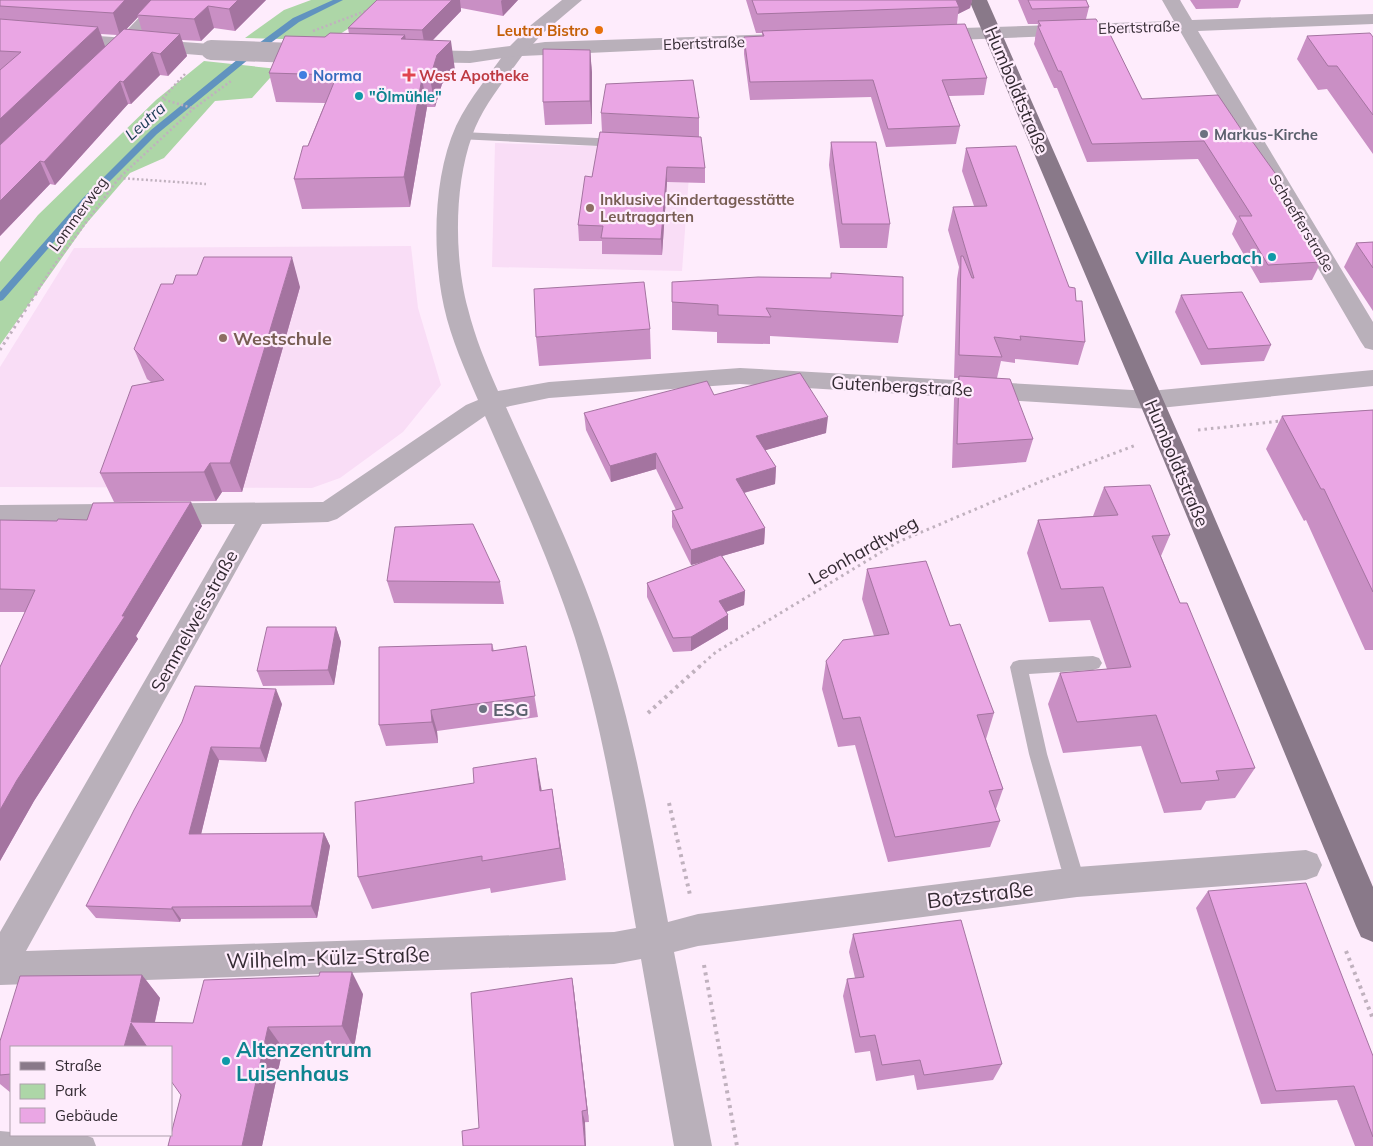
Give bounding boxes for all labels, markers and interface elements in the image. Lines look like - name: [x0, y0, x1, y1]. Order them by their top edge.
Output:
- street label: Ebertstraße: [1098, 16, 1180, 38]
- place label: Leutra Bistro: [497, 21, 589, 40]
- street label: Humboldtstraße: [980, 23, 1054, 157]
- marker: Leutra Bistro: [593, 24, 605, 36]
- street label: Ebertstraße: [663, 32, 745, 54]
- place label: Norma: [313, 66, 362, 85]
- place label: West Apotheke: [419, 66, 529, 85]
- marker: Norma: [297, 69, 309, 81]
- marker: West Apotheke: [403, 69, 415, 81]
- place label: "Ölmühle": [369, 87, 442, 106]
- marker: "Ölmühle": [353, 90, 365, 102]
- water label: Leutra: [121, 97, 170, 144]
- place label: Markus-Kirche: [1214, 125, 1318, 144]
- marker: Markus-Kirche: [1198, 128, 1210, 140]
- street label: Schaefferstraße: [1265, 171, 1339, 275]
- street label: Lommerweg: [45, 173, 111, 255]
- place label: Inklusive Kindertagesstätte Leutragarten: [600, 190, 795, 226]
- marker: Inklusive Kindertagesstätte Leutragarten: [584, 202, 596, 214]
- place label: Villa Auerbach: [1134, 246, 1262, 269]
- marker: Villa Auerbach: [1266, 251, 1278, 263]
- place label: Westschule: [233, 327, 332, 350]
- marker: Westschule: [217, 332, 229, 344]
- street label: Gutenbergstraße: [831, 371, 973, 401]
- street label: Humboldtstraße: [1140, 396, 1214, 530]
- street label: Leonhardtweg: [804, 510, 922, 590]
- street label: Semmelweisstraße: [145, 546, 243, 696]
- place label: ESG: [493, 698, 528, 721]
- marker: ESG: [477, 703, 489, 715]
- street label: Botzstraße: [925, 875, 1035, 913]
- street label: Wilhelm-Külz-Straße: [226, 940, 430, 974]
- place label: Altenzentrum Luisenhaus: [236, 1036, 372, 1086]
- legend: [10, 1046, 172, 1136]
- marker: Altenzentrum Luisenhaus: [220, 1055, 232, 1067]
- text: Straße: [55, 1056, 102, 1075]
- text: Park: [55, 1081, 87, 1100]
- text: Gebäude: [55, 1106, 118, 1125]

